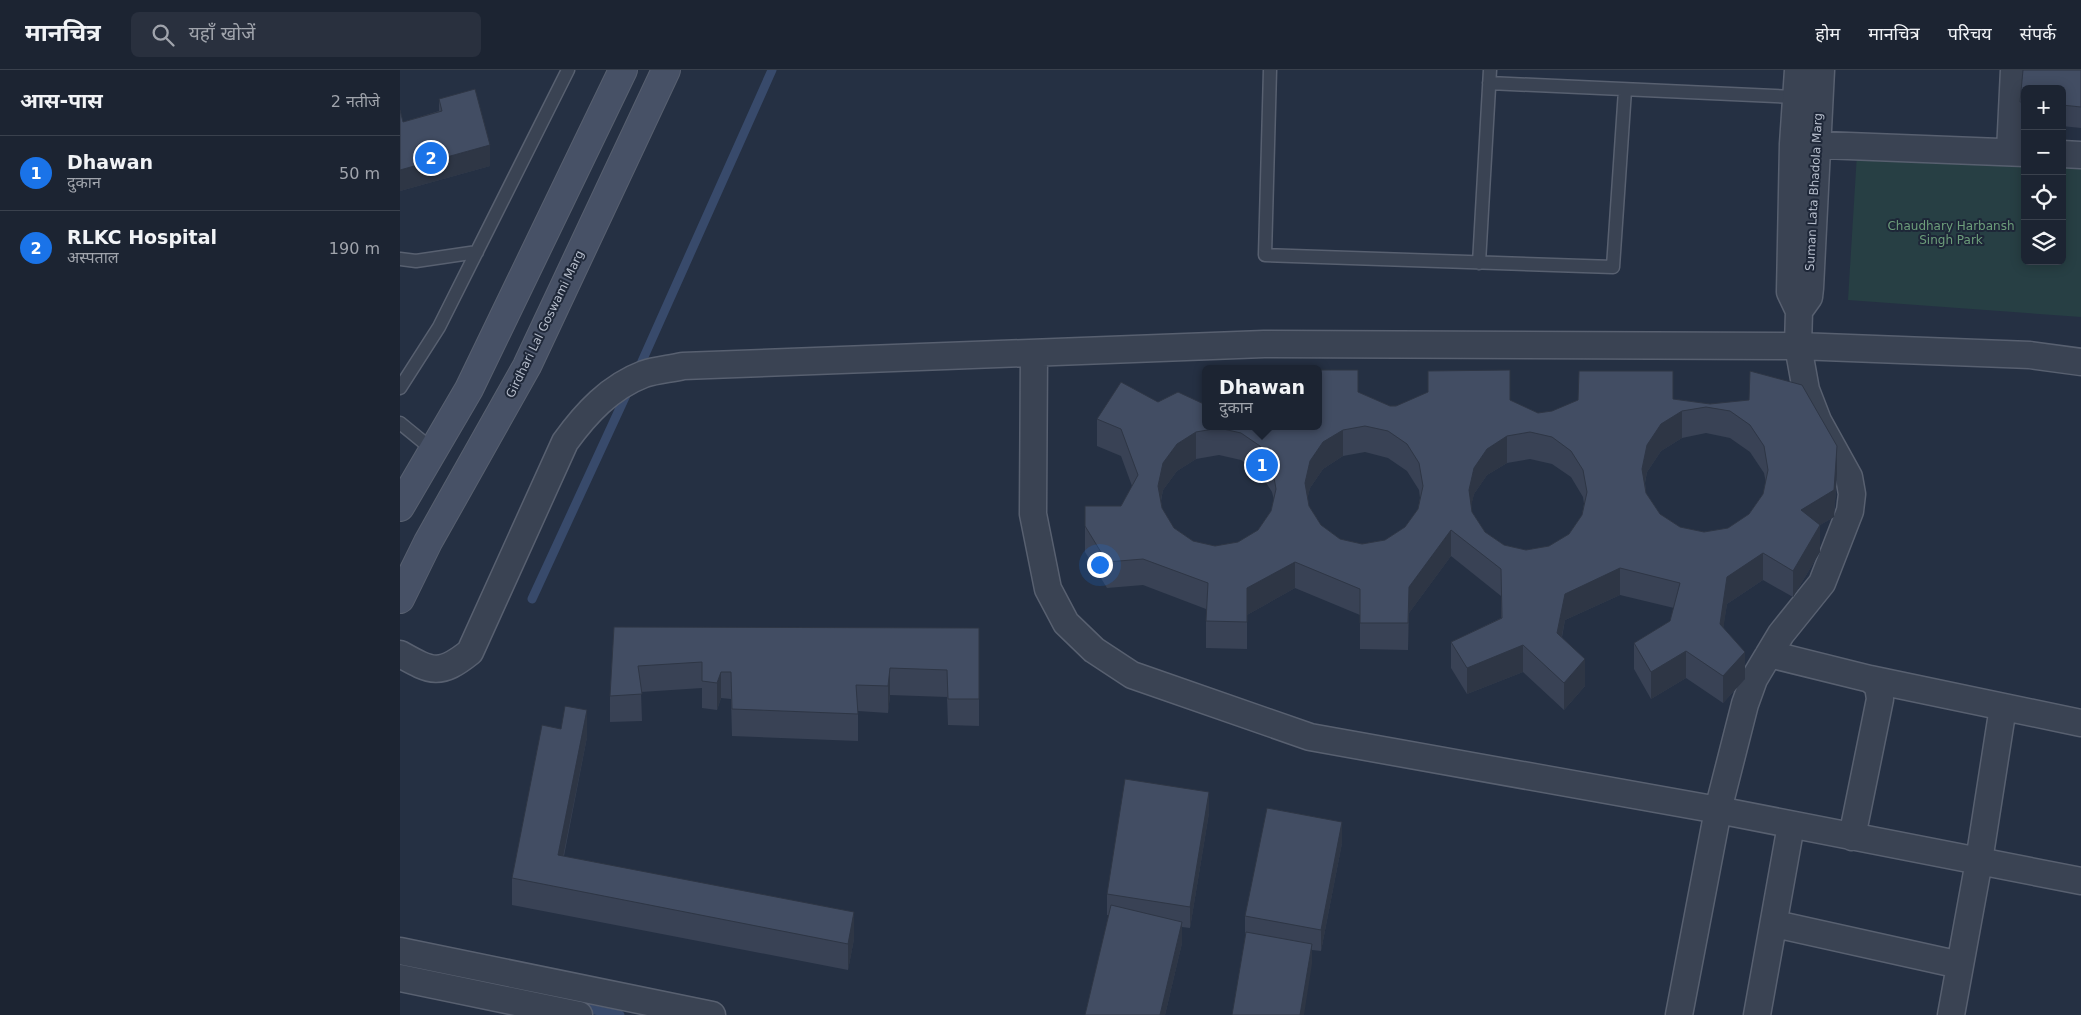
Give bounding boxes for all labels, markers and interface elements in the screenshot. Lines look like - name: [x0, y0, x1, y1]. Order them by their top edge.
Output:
- search box: [131, 12, 481, 57]
- text: मानचित्र: [25, 19, 101, 47]
- icon: search: [149, 21, 177, 49]
- text: यहाँ खोजें: [189, 22, 255, 44]
- text: होम: [1815, 23, 1840, 44]
- text: मानचित्र: [1868, 23, 1920, 44]
- text: परिचय: [1948, 23, 1992, 44]
- text: संपर्क: [2020, 23, 2056, 44]
- map controls: [2021, 85, 2066, 265]
- button: +: [2021, 85, 2066, 130]
- text: आस-पास: [20, 89, 103, 113]
- text: 2 नतीजे: [331, 92, 380, 111]
- street label: Suman Lata Bhadola Marg: [1803, 113, 1825, 271]
- button: −: [2021, 130, 2066, 175]
- pin: 2: [415, 139, 447, 177]
- text: Dhawan: [67, 151, 153, 173]
- text: 1: [30, 164, 42, 183]
- text: 50 m: [339, 164, 380, 183]
- text: दुकान: [67, 173, 101, 192]
- button: locate: [2021, 175, 2066, 220]
- park label: Chaudhary Harbansh Singh Park: [1887, 219, 2015, 247]
- button: layers: [2021, 220, 2066, 265]
- text: RLKC Hospital: [67, 226, 217, 248]
- text: 2: [30, 239, 42, 258]
- text: 190 m: [329, 239, 380, 258]
- text: अस्पताल: [67, 248, 119, 267]
- street label: Girdhari Lal Goswami Marg: [503, 248, 587, 400]
- popup: [1202, 365, 1322, 430]
- text: Dhawan: [1219, 376, 1305, 398]
- text: दुकान: [1219, 398, 1253, 417]
- pin: 1: [1246, 446, 1278, 484]
- your location: [1087, 552, 1113, 578]

